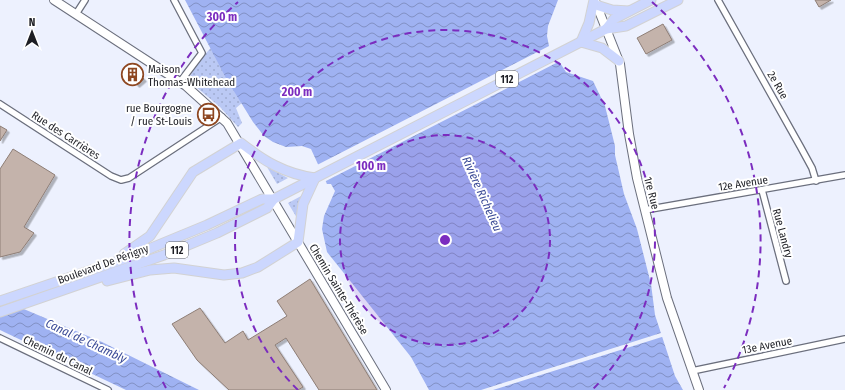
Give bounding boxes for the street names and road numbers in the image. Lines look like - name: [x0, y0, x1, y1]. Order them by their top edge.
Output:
- street label: 2e Rue: [764, 69, 791, 101]
- road number: 112: [496, 71, 518, 87]
- street label: Rue des Carrières: [29, 109, 103, 162]
- street label: 12e Avenue: [717, 173, 769, 194]
- street label: 1re Rue: [641, 176, 662, 211]
- street label: Rue Landry: [770, 207, 795, 259]
- street label: Boulevard De Périgny: [56, 242, 150, 287]
- road number: 112: [166, 242, 188, 258]
- street label: Chemin Sainte-Thérèse: [306, 242, 371, 337]
- street label: Chemin du Canal: [21, 333, 95, 378]
- street label: 13e Avenue: [741, 334, 793, 357]

